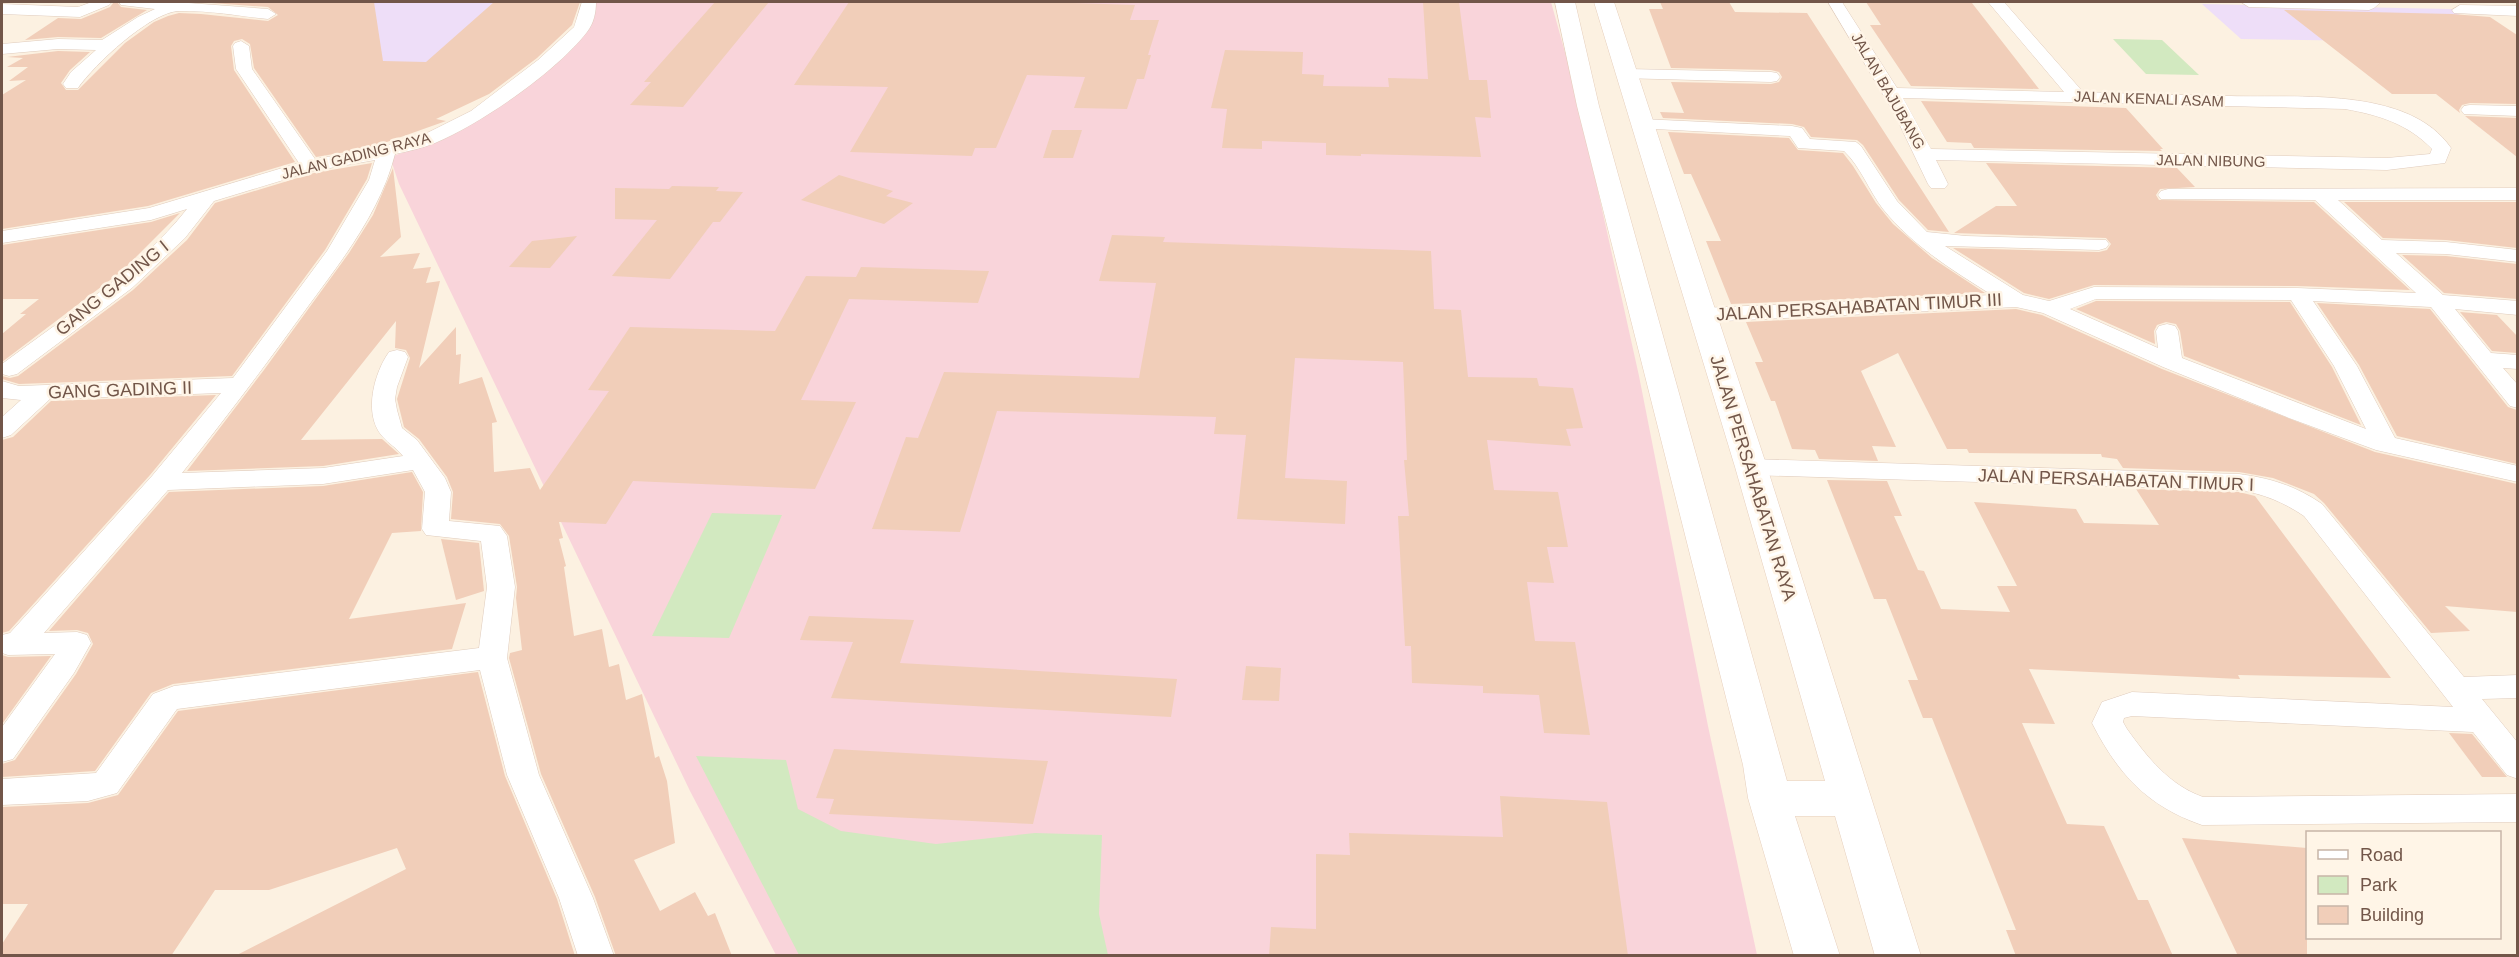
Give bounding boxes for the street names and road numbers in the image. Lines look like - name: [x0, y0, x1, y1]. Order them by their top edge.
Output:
- street label: JALAN BAJUBANG: [1848, 29, 1929, 152]
- street label: JALAN KENALI ASAM: [2074, 87, 2224, 110]
- street label: JALAN GADING RAYA: [280, 129, 432, 182]
- street label: JALAN NIBUNG: [2156, 151, 2266, 170]
- street label: GANG GADING I: [52, 236, 172, 340]
- street label: JALAN PERSAHABATAN TIMUR III: [1716, 290, 2002, 324]
- street label: JALAN PERSAHABATAN RAYA: [1706, 353, 1800, 603]
- street label: GANG GADING II: [48, 377, 192, 403]
- street label: JALAN PERSAHABATAN TIMUR I: [1978, 465, 2254, 495]

